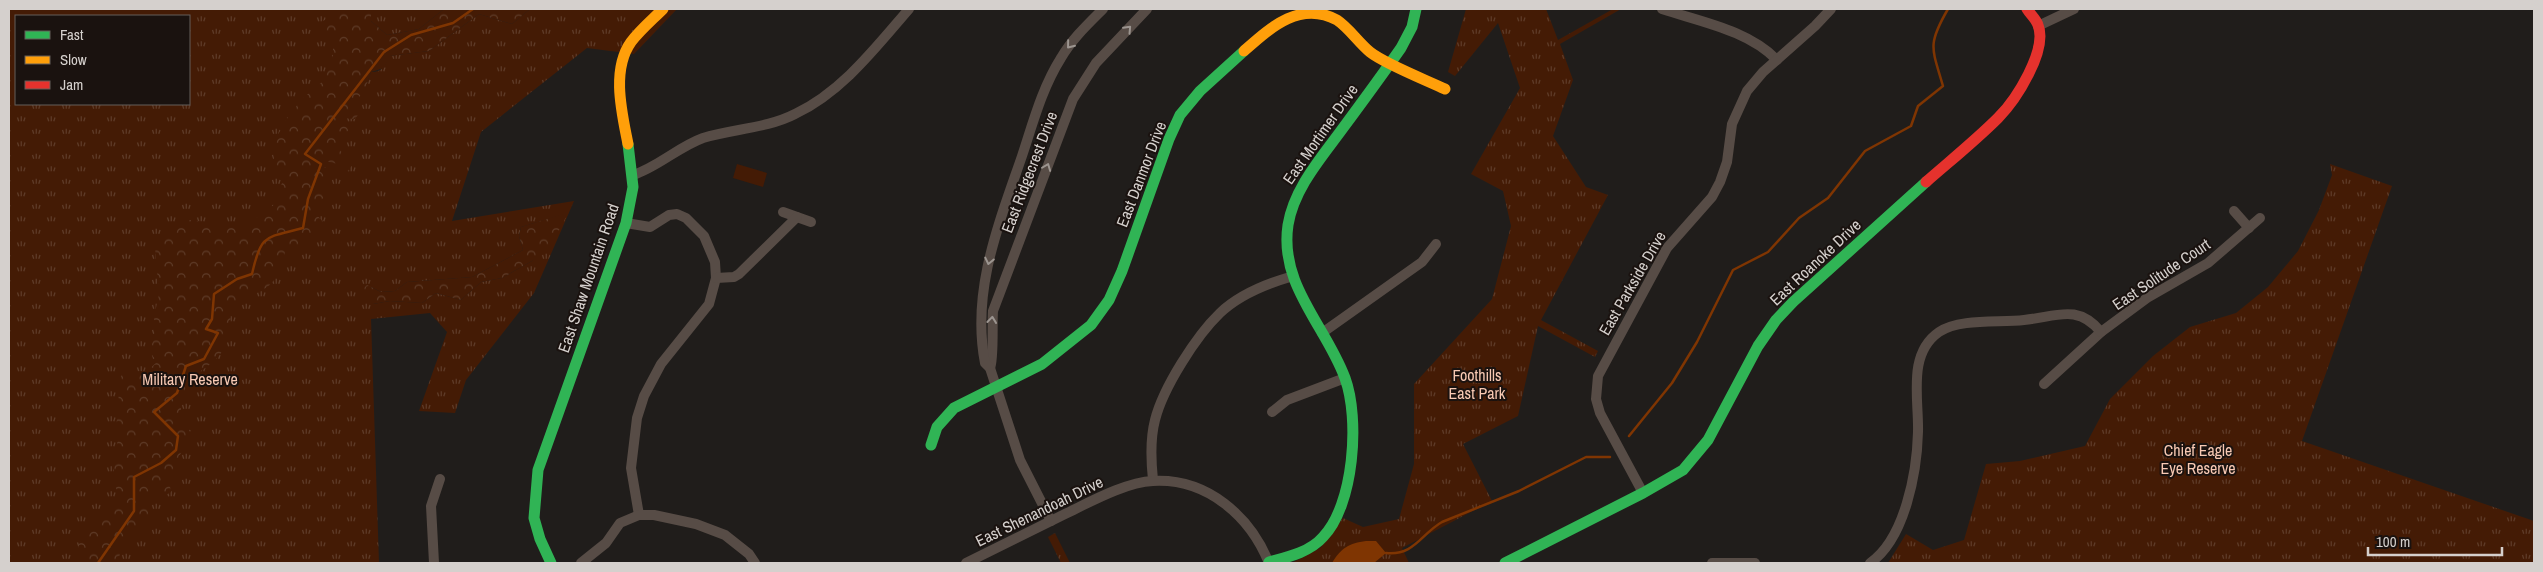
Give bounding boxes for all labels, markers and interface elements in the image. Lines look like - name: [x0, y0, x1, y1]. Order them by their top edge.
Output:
- legend: [15, 15, 190, 105]
- text: Fast: [60, 24, 84, 45]
- one-way arrow: [1122, 26, 1131, 35]
- one-way arrow: [1068, 39, 1076, 48]
- text: Slow: [60, 49, 87, 70]
- text: Jam: [60, 74, 83, 95]
- street label: East Mortimer Drive: [1277, 80, 1363, 188]
- street label: East Ridgecrest Drive: [996, 108, 1062, 236]
- street label: East Danmor Drive: [1111, 118, 1171, 230]
- one-way arrow: [1041, 164, 1051, 172]
- street label: East Shaw Mountain Road: [552, 201, 624, 355]
- street label: East Roanoke Drive: [1765, 214, 1865, 310]
- street label: East Parkside Drive: [1593, 227, 1671, 339]
- street label: East Solitude Court: [2108, 233, 2215, 315]
- one-way arrow: [984, 257, 994, 266]
- one-way arrow: [986, 316, 997, 324]
- park label: Foothills East Park: [1449, 364, 1506, 404]
- park label: Military Reserve: [142, 368, 238, 390]
- park label: Chief Eagle Eye Reserve: [2160, 439, 2236, 479]
- street label: East Shenandoah Drive: [972, 471, 1106, 551]
- scale bar: [2368, 524, 2502, 556]
- text: 100 m: [2376, 531, 2410, 552]

